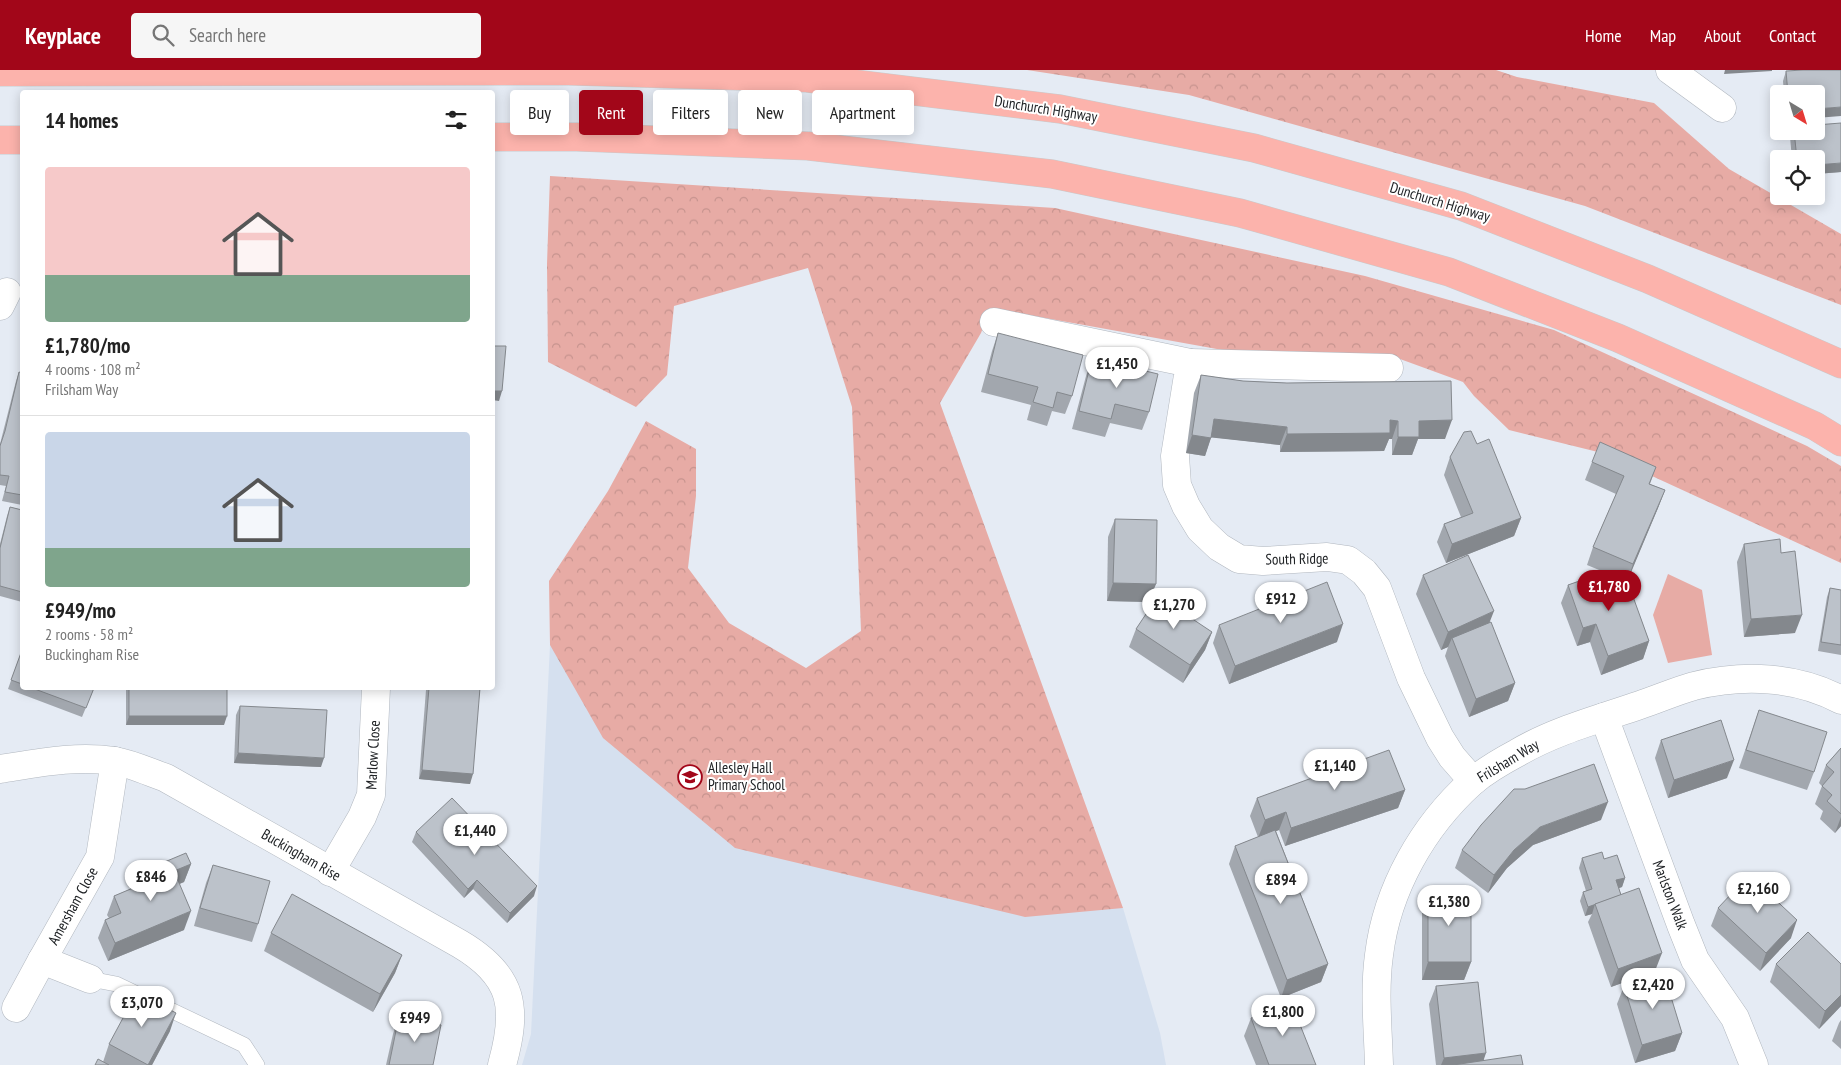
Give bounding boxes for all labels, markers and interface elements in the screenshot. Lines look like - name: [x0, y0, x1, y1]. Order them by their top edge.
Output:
- search box: [131, 13, 481, 58]
- text: Keyplace: [25, 20, 101, 51]
- icon: search: [149, 21, 177, 49]
- text: Search here: [189, 23, 266, 47]
- text: Home: [1585, 24, 1622, 47]
- text: Map: [1650, 24, 1676, 47]
- text: About: [1704, 24, 1741, 47]
- text: Contact: [1769, 24, 1816, 47]
- north arrow: [1770, 85, 1825, 140]
- map controls: [1770, 85, 1825, 205]
- chip: Buy: [510, 90, 569, 135]
- chip: Rent: [579, 90, 643, 135]
- chip: Filters: [653, 90, 728, 135]
- chip: New: [738, 90, 802, 135]
- chip: Apartment: [812, 90, 914, 135]
- street label: Dunchurch Highway: [993, 91, 1099, 126]
- icon: filters: [442, 106, 470, 134]
- text: 14 homes: [45, 107, 118, 134]
- button: locate: [1770, 150, 1825, 205]
- street label: Dunchurch Highway: [1388, 177, 1493, 226]
- icon: home: [213, 199, 303, 289]
- text: £1,780/mo: [45, 332, 130, 359]
- pin: £1,450: [1076, 346, 1158, 389]
- text: £1,450: [1096, 353, 1138, 373]
- text: 4 rooms · 108 m²: [45, 359, 141, 379]
- text: Frilsham Way: [45, 379, 118, 399]
- icon: home: [213, 465, 303, 555]
- street label: South Ridge: [1265, 548, 1329, 569]
- pin: £1,780: [1568, 570, 1650, 612]
- text: £1,780: [1588, 576, 1630, 596]
- pin: £912: [1251, 582, 1311, 624]
- pin: £1,270: [1133, 588, 1215, 630]
- text: £912: [1266, 588, 1296, 608]
- text: £1,270: [1153, 594, 1195, 614]
- text: £949/mo: [45, 597, 116, 624]
- text: 2 rooms · 58 m²: [45, 624, 133, 644]
- text: Buckingham Rise: [45, 644, 139, 664]
- street label: Marlow Close: [361, 720, 384, 790]
- street label: Frilsham Way: [1473, 735, 1542, 786]
- pin: £1,140: [1294, 748, 1376, 791]
- text: £1,140: [1314, 755, 1356, 775]
- place label: Allesley Hall Primary School: [708, 758, 785, 794]
- school or university icon: Allesley Hall Primary School: [677, 764, 703, 790]
- pin: £1,440: [434, 814, 516, 856]
- text: £1,440: [454, 820, 496, 840]
- street label: Buckingham Rise: [258, 824, 344, 885]
- street label: Marlston Walk: [1648, 857, 1693, 933]
- pin: £846: [121, 860, 181, 902]
- pin: £894: [1251, 862, 1311, 905]
- street label: Amersham Close: [43, 864, 102, 948]
- text: £846: [136, 866, 166, 886]
- text: £894: [1266, 869, 1296, 889]
- pin: £2,160: [1717, 872, 1799, 914]
- text: £2,160: [1737, 878, 1779, 898]
- pin: £1,380: [1408, 884, 1490, 927]
- text: £1,380: [1428, 891, 1470, 911]
- pin: £2,420: [1612, 968, 1694, 1010]
- text: £2,420: [1632, 974, 1674, 994]
- pin: £3,070: [101, 986, 183, 1028]
- text: £3,070: [121, 992, 163, 1012]
- pin: £1,800: [1242, 994, 1324, 1037]
- pin: £949: [385, 1000, 445, 1043]
- text: £1,800: [1262, 1001, 1304, 1021]
- text: £949: [400, 1007, 430, 1027]

